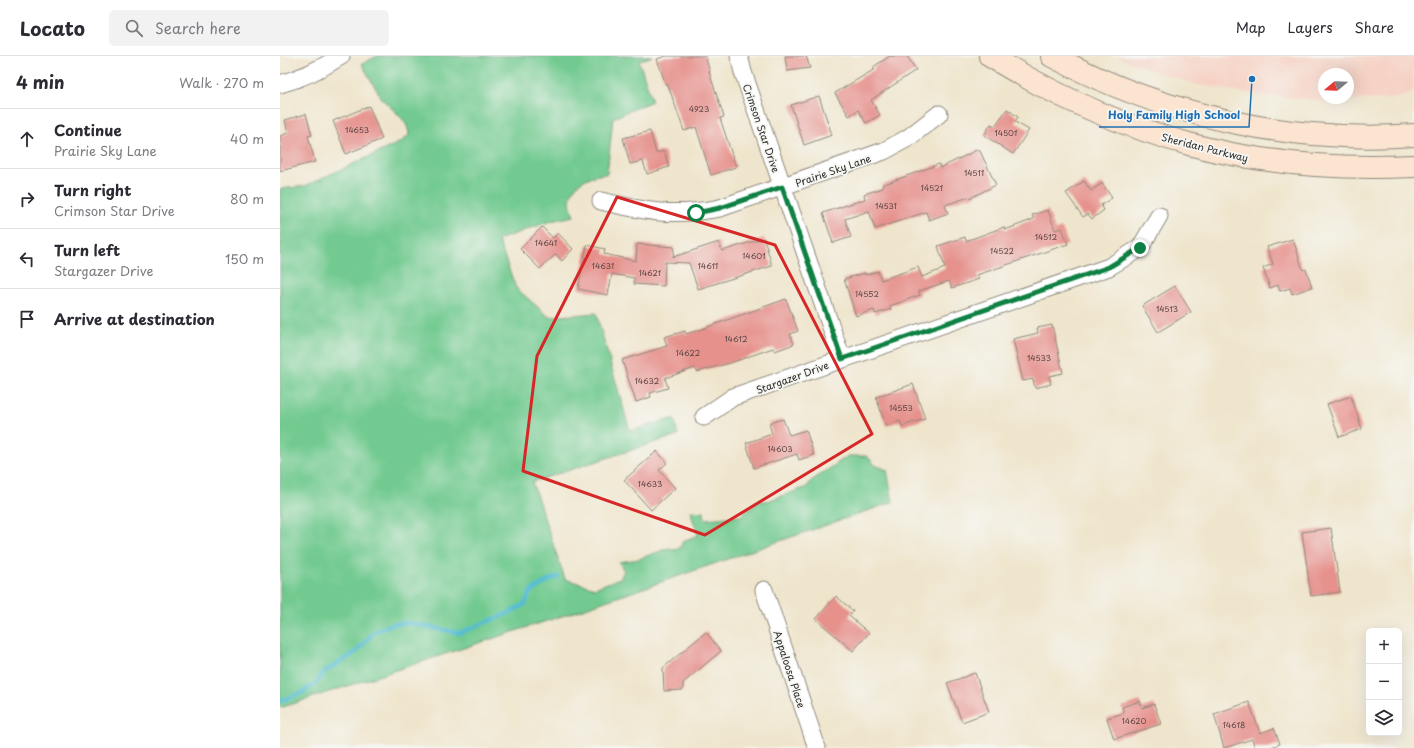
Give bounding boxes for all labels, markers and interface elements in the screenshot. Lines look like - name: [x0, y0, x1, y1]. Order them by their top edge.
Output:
- search box: [109, 10, 389, 46]
- text: Locato: [20, 14, 85, 42]
- text: Search here: [155, 16, 241, 39]
- icon: search: [123, 17, 145, 39]
- text: Map: [1236, 17, 1266, 38]
- text: Layers: [1288, 17, 1333, 38]
- text: Share: [1355, 17, 1394, 38]
- north arrow: [1318, 68, 1354, 104]
- text: 4 min: [16, 69, 64, 95]
- text: Walk · 270 m: [179, 73, 264, 92]
- street label: Crimson Star Drive: [740, 82, 784, 175]
- house number: 4923: [689, 103, 709, 115]
- callout: Holy Family High School: [1099, 104, 1249, 127]
- text: Holy Family High School: [1108, 106, 1240, 123]
- text: Continue: [54, 118, 122, 141]
- house number: 14653: [345, 124, 369, 136]
- house number: 14501: [995, 127, 1018, 139]
- icon: ahead: [16, 128, 38, 150]
- text: 40 m: [230, 129, 264, 148]
- street label: Sheridan Parkway: [1160, 129, 1250, 166]
- text: Prairie Sky Lane: [54, 141, 157, 160]
- street label: Prairie Sky Lane: [793, 150, 873, 190]
- house number: 14511: [964, 167, 984, 179]
- text: Turn right: [54, 178, 131, 201]
- house number: 14521: [921, 182, 944, 194]
- icon: right: [16, 188, 38, 210]
- text: 80 m: [230, 189, 264, 208]
- house number: 14531: [875, 200, 897, 212]
- text: Crimson Star Drive: [54, 201, 175, 220]
- route start: [687, 204, 705, 222]
- house number: 14512: [1035, 231, 1058, 243]
- house number: 14641: [535, 237, 557, 249]
- text: Turn left: [54, 238, 120, 261]
- route end: [1131, 239, 1149, 257]
- house number: 14522: [990, 245, 1014, 257]
- icon: left: [16, 248, 38, 270]
- text: 150 m: [225, 249, 264, 268]
- house number: 14601: [742, 250, 766, 262]
- house number: 14631: [592, 260, 614, 272]
- house number: 14611: [698, 260, 718, 272]
- text: Stargazer Drive: [54, 261, 153, 280]
- house number: 14621: [639, 267, 662, 279]
- house number: 14552: [855, 288, 879, 300]
- house number: 14513: [1156, 303, 1178, 315]
- text: Arrive at destination: [54, 307, 215, 330]
- icon: arrive: [16, 308, 38, 330]
- house number: 14612: [725, 333, 748, 345]
- house number: 14622: [676, 347, 701, 359]
- house number: 14533: [1027, 352, 1051, 364]
- street label: Stargazer Drive: [754, 357, 830, 397]
- house number: 14632: [635, 375, 660, 387]
- house number: 14553: [889, 402, 913, 414]
- house number: 14603: [768, 443, 792, 455]
- house number: 14633: [638, 478, 662, 490]
- street label: Appaloosa Place: [770, 628, 810, 710]
- map controls: [1366, 628, 1402, 736]
- button: +: [1366, 628, 1402, 664]
- button: −: [1366, 664, 1402, 700]
- button: layers: [1366, 700, 1402, 736]
- house number: 14620: [1122, 715, 1146, 727]
- house number: 14618: [1223, 719, 1245, 731]

